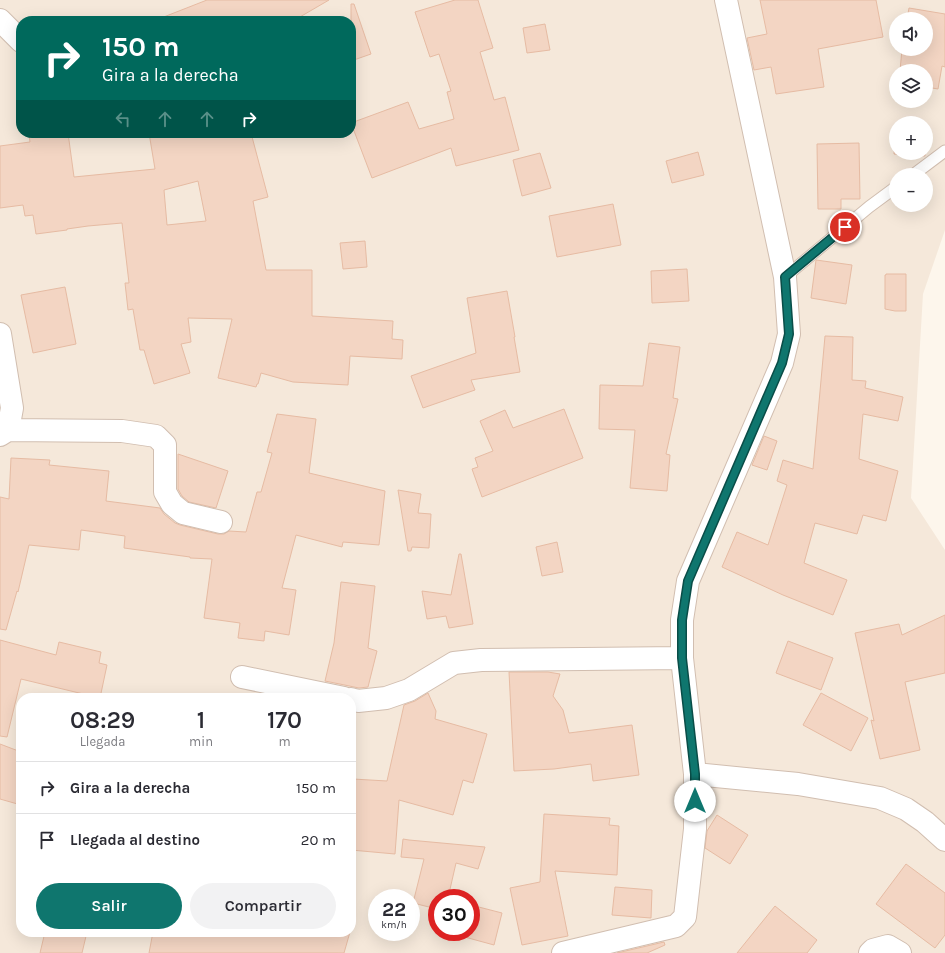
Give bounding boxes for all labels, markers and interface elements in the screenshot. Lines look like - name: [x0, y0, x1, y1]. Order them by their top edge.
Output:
- map controls: [889, 12, 933, 212]
- button: sound: [889, 12, 933, 56]
- text: 150 m: [102, 30, 180, 63]
- icon: right: [36, 32, 88, 84]
- text: Gira a la derecha: [102, 64, 239, 86]
- button: layers: [889, 64, 933, 108]
- icon: left: [112, 108, 134, 130]
- icon: ahead: [154, 108, 176, 130]
- icon: ahead: [196, 108, 218, 130]
- icon: right: [238, 108, 260, 130]
- button: +: [889, 116, 933, 160]
- button: −: [889, 168, 933, 212]
- pin: [828, 210, 862, 244]
- icon: arrive: [834, 216, 856, 238]
- text: 08:29: [70, 706, 135, 734]
- text: 1: [197, 706, 205, 734]
- text: 170: [267, 706, 302, 734]
- text: Llegada: [80, 734, 125, 749]
- text: min: [189, 734, 213, 749]
- text: m: [278, 734, 291, 749]
- icon: right: [36, 777, 58, 799]
- text: Gira a la derecha: [70, 779, 190, 797]
- text: 150 m: [296, 779, 336, 797]
- position arrow: [674, 780, 716, 822]
- icon: arrive: [36, 829, 58, 851]
- text: Llegada al destino: [70, 831, 200, 849]
- text: 20 m: [301, 831, 336, 849]
- button: Salir: [36, 883, 182, 929]
- button: Compartir: [190, 883, 336, 929]
- speed limit sign: 30: [428, 889, 480, 941]
- text: 22: [382, 898, 406, 921]
- text: km/h: [381, 919, 407, 931]

